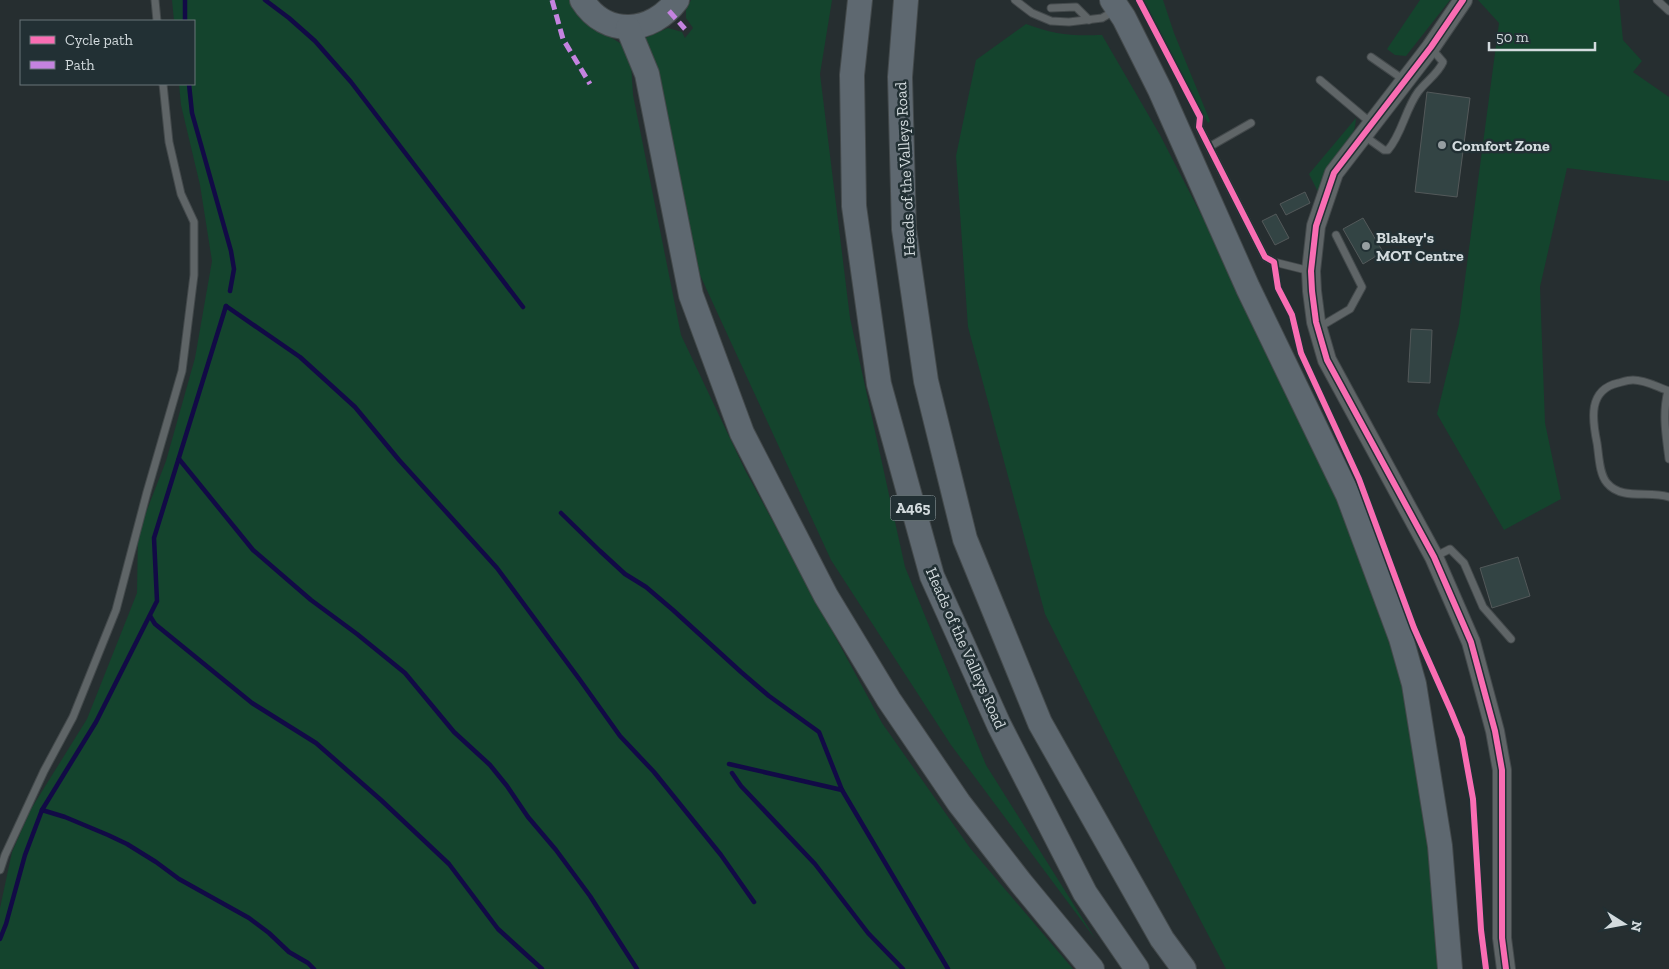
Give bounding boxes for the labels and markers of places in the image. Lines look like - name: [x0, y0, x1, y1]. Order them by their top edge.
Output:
- place label: Comfort Zone: [1452, 136, 1550, 155]
- marker: Comfort Zone: [1436, 139, 1448, 151]
- place label: Blakey's MOT Centre: [1376, 228, 1464, 265]
- marker: Blakey's MOT Centre: [1360, 240, 1372, 252]

